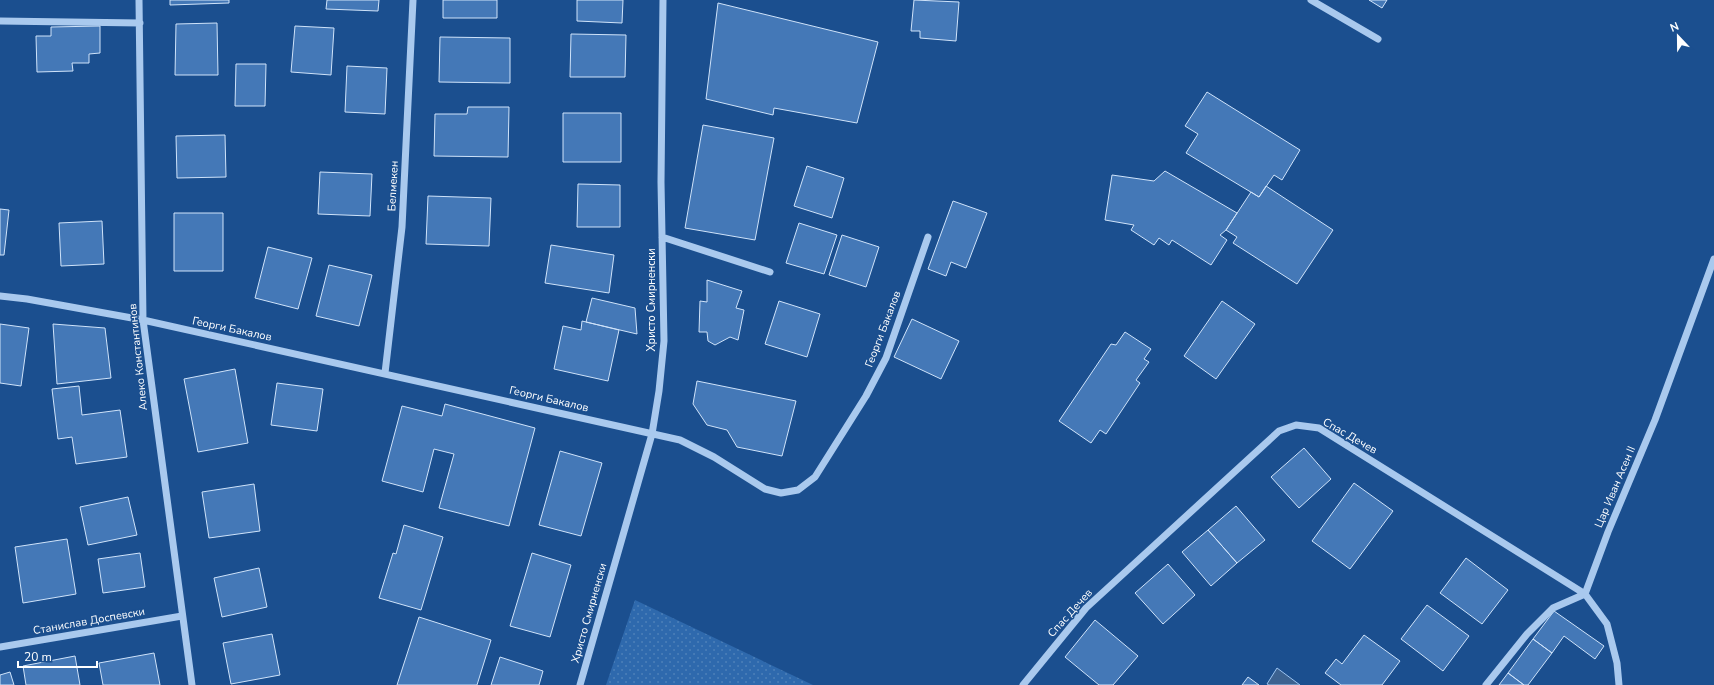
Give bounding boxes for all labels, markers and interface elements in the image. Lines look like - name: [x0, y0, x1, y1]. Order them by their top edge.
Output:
- north arrow: [1658, 16, 1698, 56]
- text: N: [1668, 19, 1681, 36]
- street label: Белмекен: [384, 160, 402, 212]
- street label: Христо Смирненски: [644, 248, 659, 352]
- street label: Георги Бакалов: [862, 289, 904, 369]
- street label: Алеко Константинов: [125, 303, 151, 411]
- street label: Георги Бакалов: [191, 313, 273, 345]
- street label: Георги Бакалов: [508, 383, 590, 415]
- street label: Спас Дечев: [1320, 414, 1380, 458]
- street label: Цар Иван Асен II: [1591, 444, 1639, 530]
- street label: Христо Смирненски: [568, 561, 610, 665]
- street label: Спас Дечев: [1044, 586, 1096, 640]
- street label: Станислав Доспевски: [32, 604, 146, 638]
- scale bar: [18, 643, 97, 669]
- text: 20 m: [24, 649, 52, 665]

